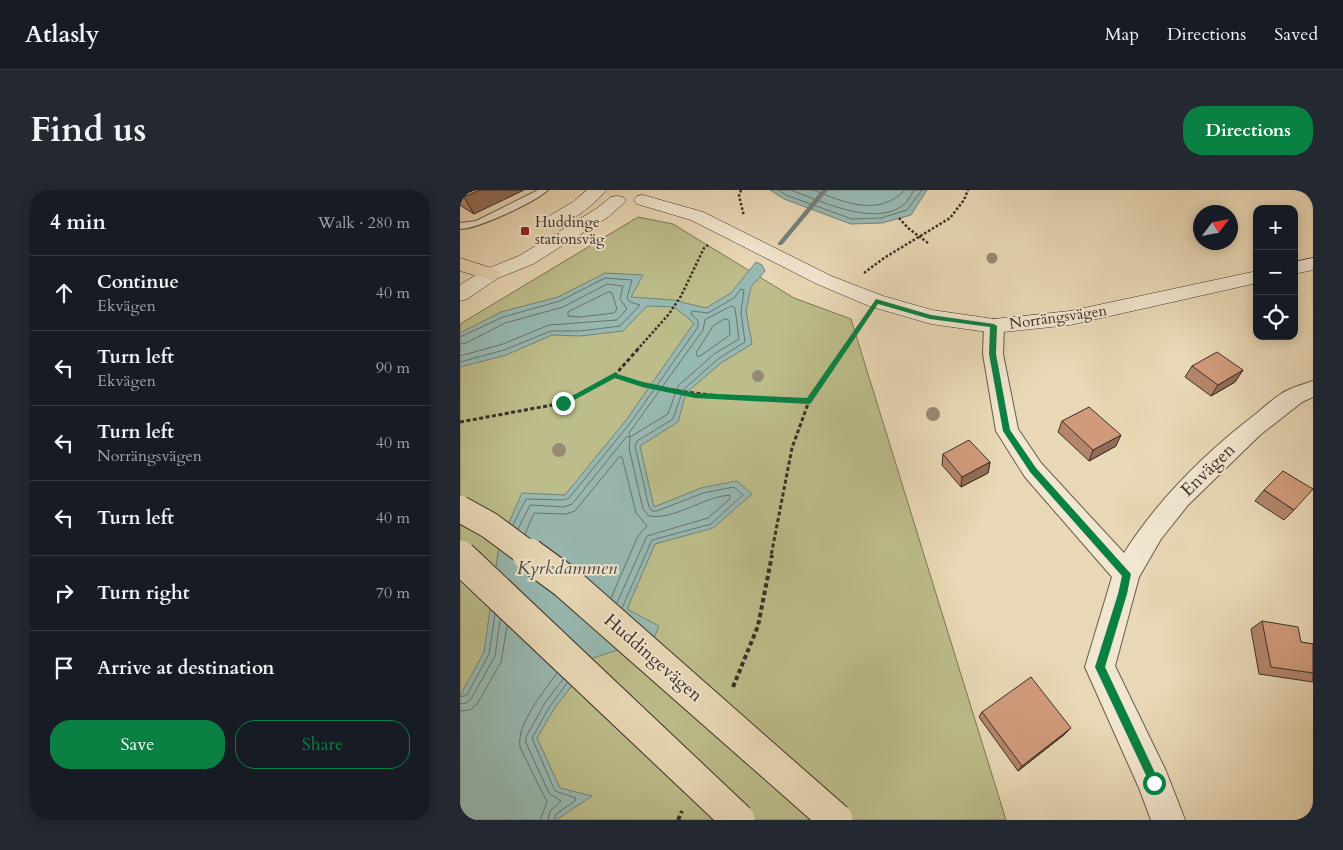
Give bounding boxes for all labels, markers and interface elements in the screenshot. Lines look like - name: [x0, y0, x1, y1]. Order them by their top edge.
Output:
- text: Atlasly: [25, 18, 99, 51]
- text: Map: [1105, 22, 1139, 47]
- text: Directions: [1167, 22, 1246, 47]
- text: Saved: [1274, 22, 1318, 47]
- text: Find us: [30, 106, 146, 154]
- button: Directions: [1183, 106, 1313, 155]
- north arrow: [1193, 205, 1238, 250]
- map controls: [1253, 205, 1298, 340]
- button: +: [1253, 205, 1298, 250]
- text: 4 min: [50, 208, 106, 237]
- text: Walk · 280 m: [318, 212, 410, 234]
- place label: Huddinge stationsväg: [535, 212, 605, 249]
- marker: Huddinge stationsväg: [519, 225, 531, 237]
- button: −: [1253, 250, 1298, 295]
- text: Continue: [97, 269, 179, 295]
- icon: ahead: [50, 279, 78, 307]
- text: 40 m: [376, 282, 410, 304]
- text: Ekvägen: [97, 295, 156, 317]
- button: locate: [1253, 295, 1298, 340]
- street label: Norrängsvägen: [1008, 300, 1109, 334]
- text: Turn left: [97, 344, 174, 370]
- icon: left: [50, 354, 78, 382]
- text: 90 m: [376, 357, 410, 379]
- text: Ekvägen: [97, 370, 156, 392]
- route end: [552, 392, 575, 415]
- text: Turn left: [97, 419, 174, 445]
- icon: left: [50, 429, 78, 457]
- text: 40 m: [376, 432, 410, 454]
- street label: Envägen: [1175, 437, 1241, 502]
- text: Norrängsvägen: [97, 445, 202, 467]
- icon: left: [50, 504, 78, 532]
- text: Turn left: [97, 505, 174, 531]
- text: 40 m: [376, 507, 410, 529]
- water label: Kyrkdammen: [517, 555, 618, 581]
- icon: right: [50, 579, 78, 607]
- text: Turn right: [97, 580, 189, 606]
- text: 70 m: [376, 582, 410, 604]
- street label: Huddingevägen: [598, 608, 708, 708]
- icon: arrive: [50, 654, 78, 682]
- text: Arrive at destination: [97, 655, 274, 681]
- button: Save: [50, 720, 225, 769]
- button: Share: [235, 720, 410, 769]
- route start: [1143, 772, 1166, 795]

